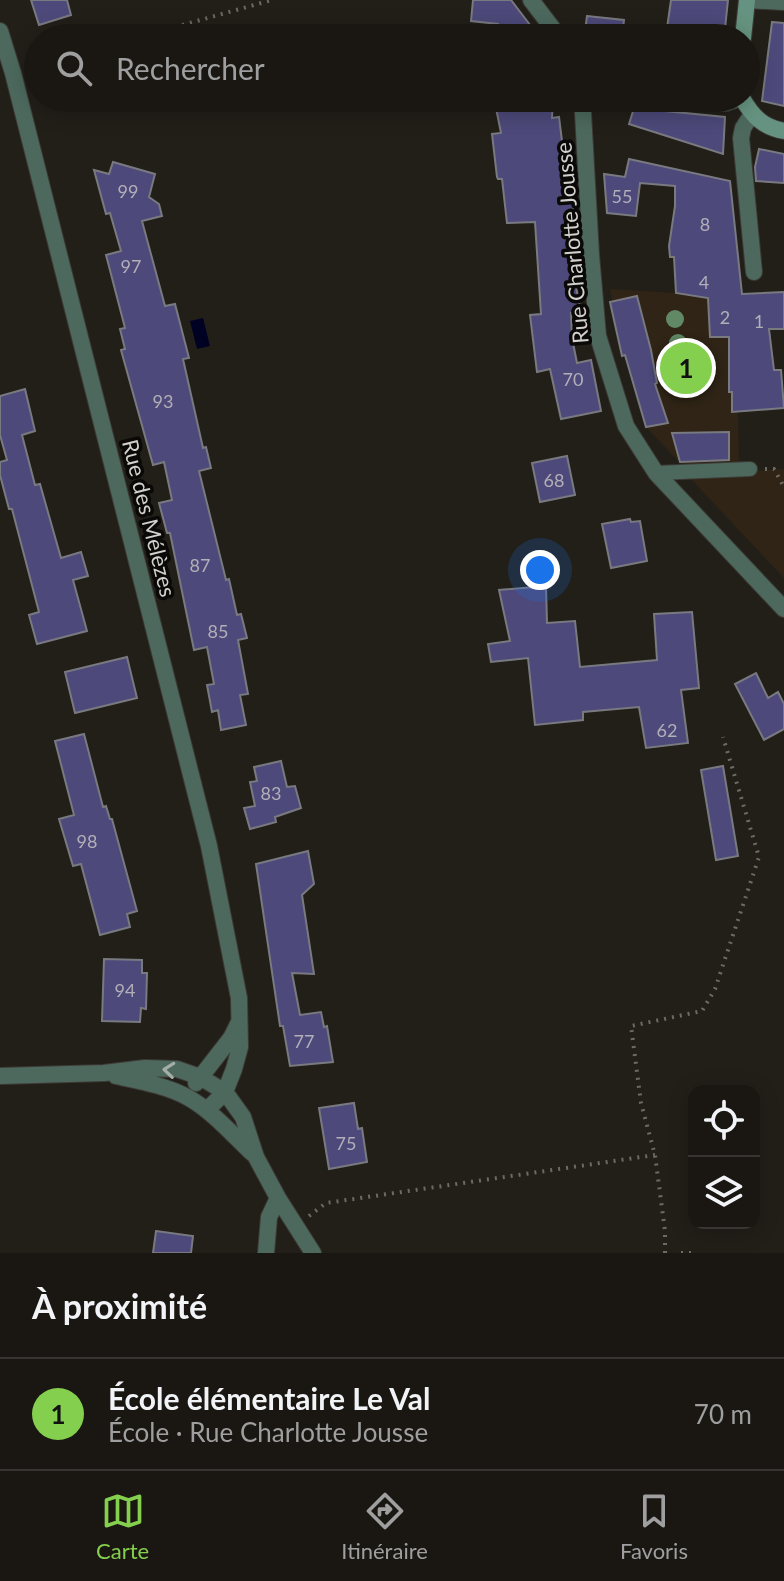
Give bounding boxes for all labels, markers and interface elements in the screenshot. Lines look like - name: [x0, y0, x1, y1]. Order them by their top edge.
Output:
- search box: [24, 24, 760, 112]
- icon: search: [52, 46, 96, 90]
- text: Rechercher: [116, 50, 265, 86]
- street label: Rue Charlotte Jousse: [549, 141, 594, 345]
- house number: 99: [118, 180, 138, 202]
- house number: 55: [612, 185, 632, 207]
- house number: 8: [700, 213, 710, 235]
- house number: 97: [121, 255, 141, 277]
- house number: 4: [699, 271, 709, 293]
- house number: 2: [720, 306, 730, 328]
- house number: 1: [754, 310, 764, 332]
- pin: 1: [660, 338, 712, 398]
- house number: 70: [563, 368, 583, 390]
- house number: 93: [153, 390, 173, 412]
- street label: Rue des Mélèzes: [117, 436, 182, 599]
- house number: 68: [544, 469, 564, 491]
- your location: [520, 550, 560, 590]
- house number: 87: [190, 554, 210, 576]
- house number: 85: [208, 620, 228, 642]
- house number: 62: [657, 719, 677, 741]
- house number: 83: [261, 782, 281, 804]
- house number: 98: [77, 830, 97, 852]
- house number: 94: [115, 979, 135, 1001]
- house number: 77: [294, 1030, 314, 1052]
- one-way arrow: [162, 1062, 175, 1079]
- map controls: [688, 1085, 760, 1229]
- button: locate: [688, 1085, 760, 1157]
- house number: 75: [336, 1132, 356, 1154]
- button: layers: [688, 1157, 760, 1229]
- text: À proximité: [32, 1285, 207, 1326]
- text: École élémentaire Le Val: [108, 1380, 430, 1416]
- text: 1: [50, 1398, 66, 1430]
- text: 70 m: [694, 1398, 752, 1430]
- text: École · Rue Charlotte Jousse: [108, 1416, 428, 1448]
- tab: Carte: [96, 1489, 149, 1564]
- tab: Itinéraire: [341, 1489, 428, 1564]
- tab: Favoris: [620, 1489, 688, 1564]

